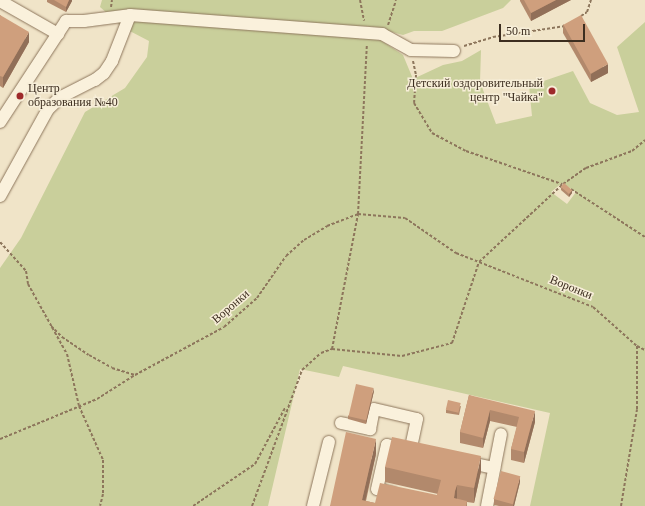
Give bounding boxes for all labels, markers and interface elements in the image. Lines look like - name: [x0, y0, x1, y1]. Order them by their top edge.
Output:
- scale bar: [501, 16, 587, 42]
- text: 50 m: [506, 24, 530, 38]
- place label: Детский оздоровительный центр "Чайка": [407, 77, 543, 105]
- place label: Центр образования №40: [28, 82, 118, 110]
- marker: Детский оздоровительный центр "Чайка": [546, 85, 558, 97]
- marker: Центр образования №40: [15, 91, 25, 101]
- street label: Воронки: [548, 273, 594, 303]
- street label: Воронки: [209, 287, 253, 327]

